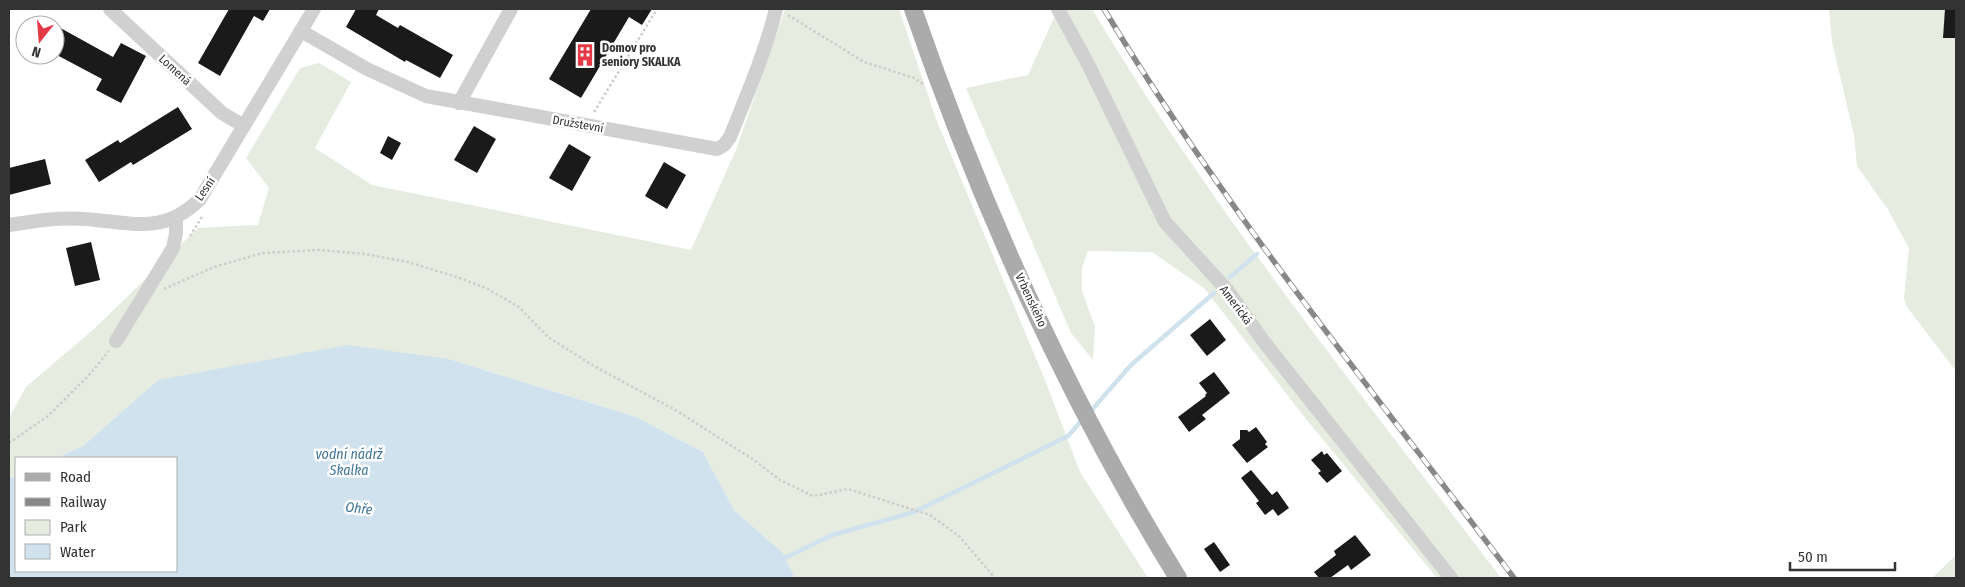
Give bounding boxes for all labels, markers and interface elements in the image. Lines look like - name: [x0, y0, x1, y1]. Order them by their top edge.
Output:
- north arrow: [15, 15, 65, 65]
- place label: Domov pro seniory SKALKA: [602, 41, 681, 69]
- building icon: Domov pro seniory SKALKA: [572, 42, 598, 68]
- text: N: [30, 43, 43, 61]
- street label: Lomená: [156, 52, 194, 88]
- street label: Družstevní: [551, 113, 605, 135]
- street label: Lesní: [192, 175, 218, 203]
- street label: Vrbenského: [1012, 271, 1050, 329]
- street label: Americká: [1217, 283, 1255, 327]
- water label: vodní nádrž Skalka: [315, 446, 383, 479]
- legend: [15, 457, 178, 572]
- text: Road: [60, 468, 91, 486]
- text: Railway: [60, 493, 107, 511]
- water label: Ohře: [345, 499, 374, 518]
- text: Park: [60, 518, 87, 536]
- scale bar: [1790, 540, 1895, 572]
- text: Water: [60, 543, 96, 561]
- text: 50 m: [1798, 548, 1828, 566]

